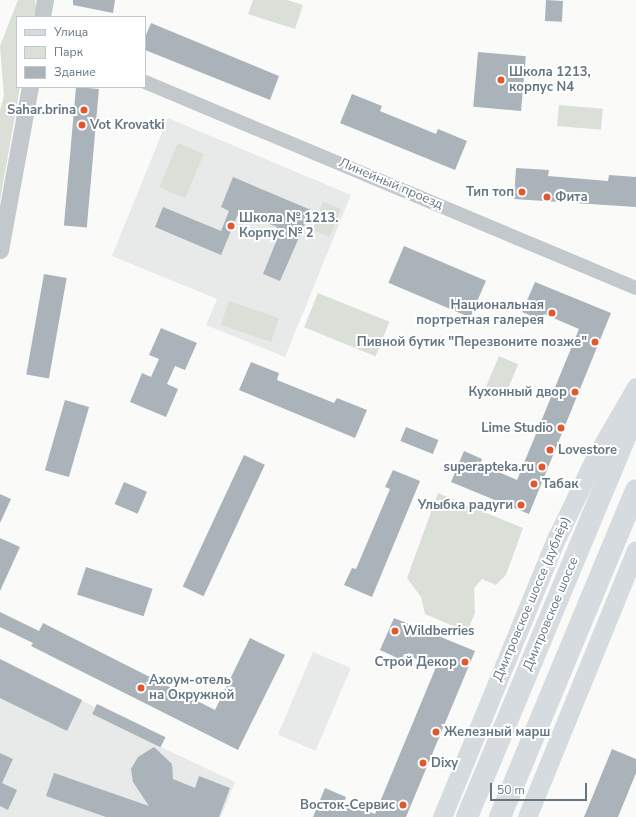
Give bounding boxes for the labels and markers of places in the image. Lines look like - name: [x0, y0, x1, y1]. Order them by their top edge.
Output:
- place label: Школа 1213, корпус N4: [509, 65, 591, 96]
- marker: Школа 1213, корпус N4: [496, 75, 506, 85]
- place label: Sahar.brina: [7, 102, 76, 118]
- marker: Sahar.brina: [79, 105, 89, 115]
- place label: Vot Krovatki: [90, 117, 164, 133]
- marker: Vot Krovatki: [77, 120, 87, 130]
- place label: Тип топ: [466, 184, 514, 200]
- marker: Тип топ: [517, 187, 527, 197]
- place label: Фита: [555, 189, 588, 205]
- marker: Фита: [542, 192, 552, 202]
- place label: Школа № 1213. Корпус № 2: [239, 211, 339, 242]
- marker: Школа № 1213. Корпус № 2: [226, 221, 236, 231]
- place label: Национальная портретная галерея: [416, 298, 544, 329]
- marker: Национальная портретная галерея: [547, 308, 557, 318]
- place label: Пивной бутик "Перезвоните позже": [357, 334, 587, 350]
- marker: Пивной бутик "Перезвоните позже": [590, 337, 600, 347]
- place label: Кухонный двор: [469, 384, 567, 400]
- marker: Кухонный двор: [570, 387, 580, 397]
- place label: Lime Studio: [481, 420, 553, 436]
- marker: Lime Studio: [556, 423, 566, 433]
- place label: Lovestore: [558, 442, 617, 458]
- marker: Lovestore: [545, 445, 555, 455]
- place label: superapteka.ru: [444, 459, 534, 475]
- marker: superapteka.ru: [537, 462, 547, 472]
- place label: Табак: [542, 476, 579, 492]
- marker: Табак: [529, 479, 539, 489]
- place label: Улыбка радуги: [418, 497, 513, 513]
- marker: Улыбка радуги: [516, 500, 526, 510]
- place label: Wildberries: [403, 623, 474, 639]
- marker: Wildberries: [390, 626, 400, 636]
- place label: Строй Декор: [374, 654, 457, 670]
- marker: Строй Декор: [460, 657, 470, 667]
- place label: Ахоум-отель на Окружной: [149, 673, 234, 704]
- marker: Ахоум-отель на Окружной: [136, 683, 146, 693]
- place label: Железный марш: [444, 724, 550, 740]
- marker: Железный марш: [431, 727, 441, 737]
- place label: Dixy: [431, 755, 458, 771]
- marker: Dixy: [418, 758, 428, 768]
- place label: Восток-Сервис: [300, 797, 395, 813]
- marker: Восток-Сервис: [398, 800, 408, 810]

